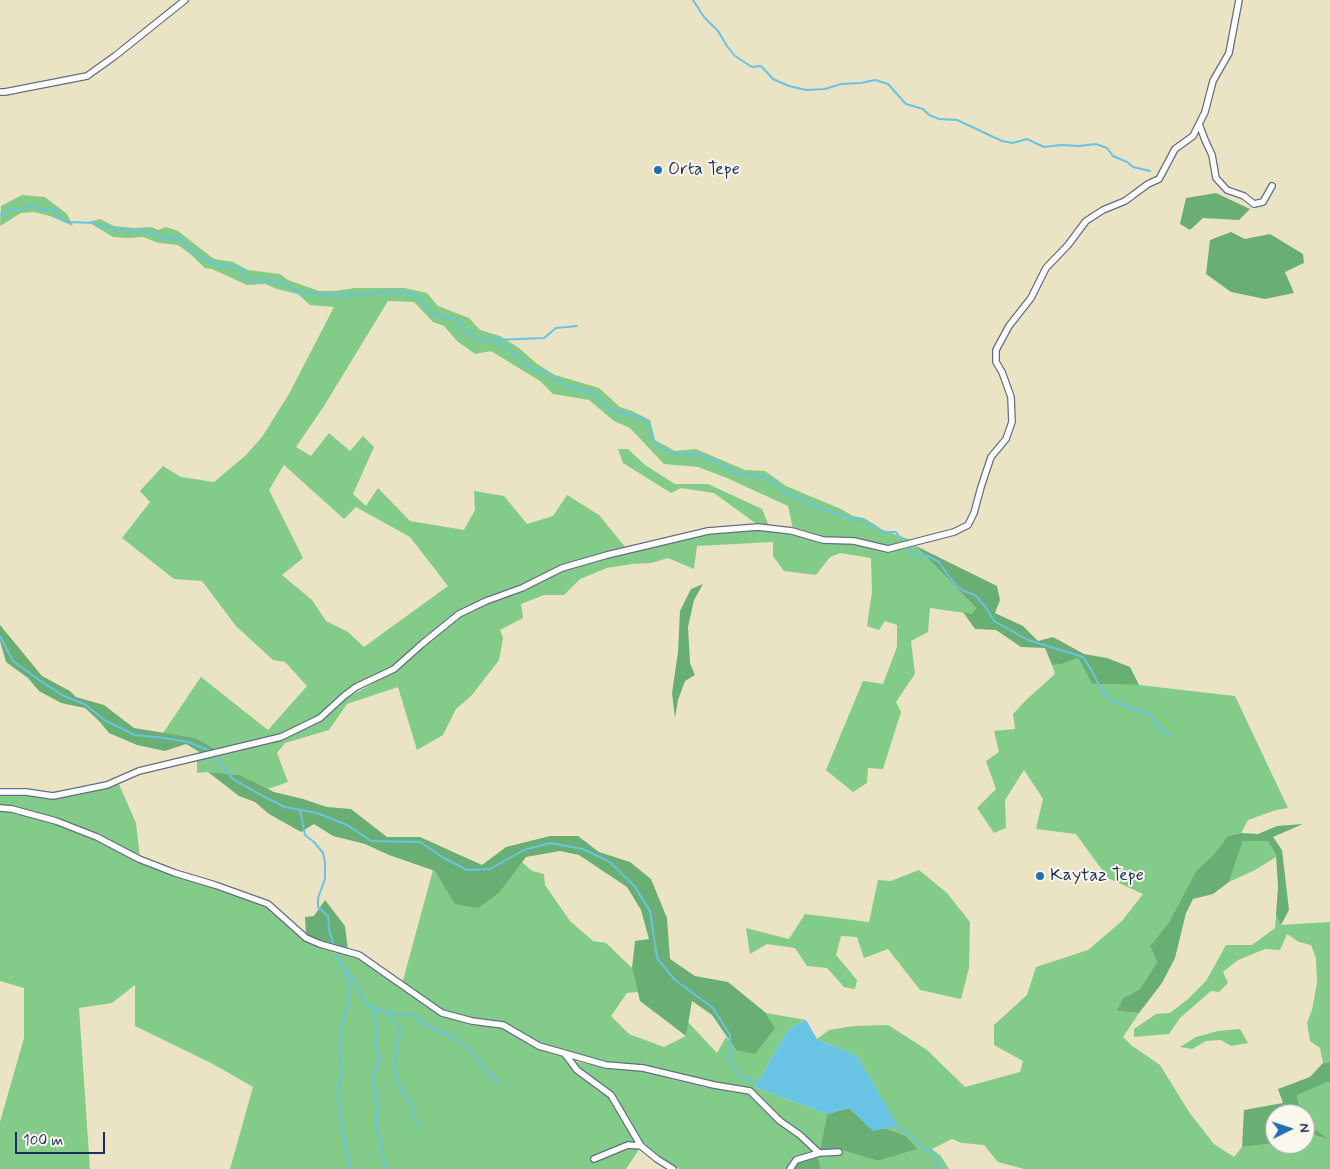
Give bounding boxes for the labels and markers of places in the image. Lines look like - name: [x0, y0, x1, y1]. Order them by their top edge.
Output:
- place label: Orta Tepe: [668, 159, 740, 181]
- marker: Orta Tepe: [652, 164, 664, 176]
- place label: Kaytaz Tepe: [1050, 865, 1144, 887]
- marker: Kaytaz Tepe: [1034, 870, 1046, 882]

